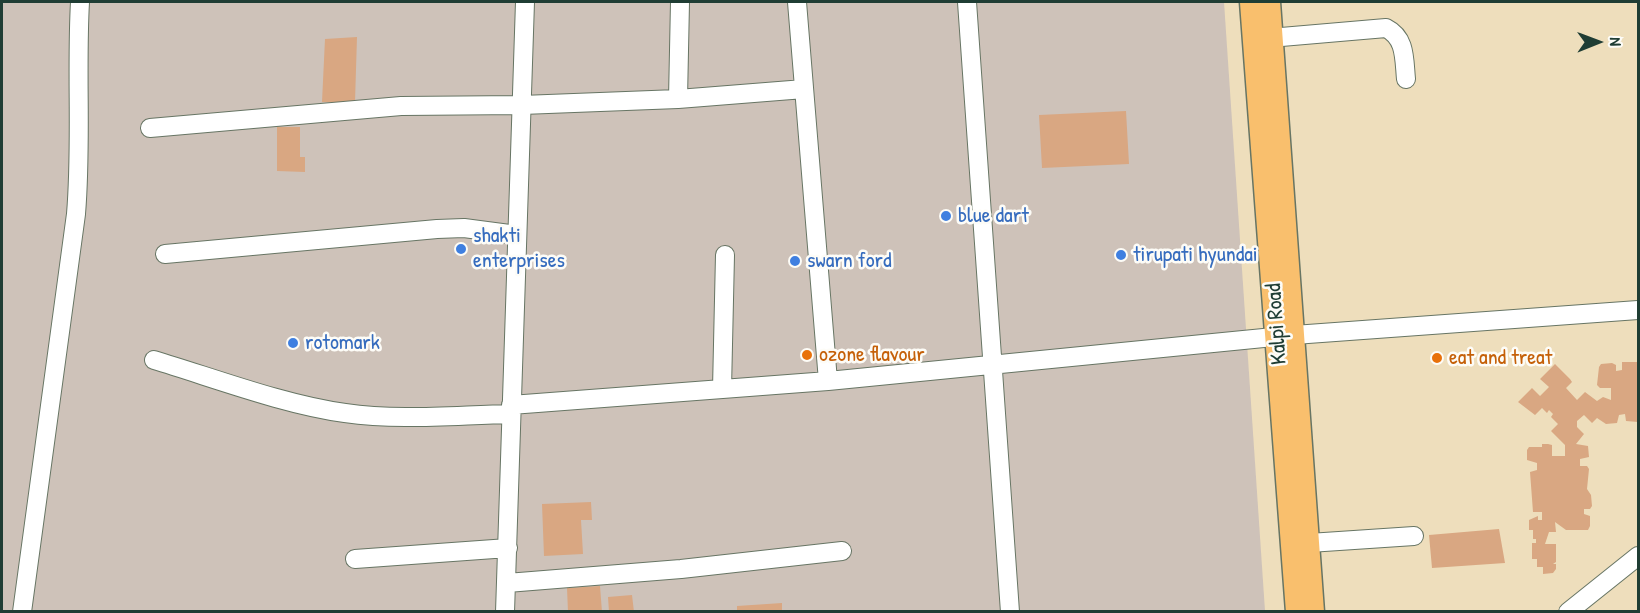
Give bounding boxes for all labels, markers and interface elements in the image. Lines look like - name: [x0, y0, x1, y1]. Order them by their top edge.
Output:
- north arrow: [1568, 12, 1628, 72]
- text: N: [1605, 37, 1627, 46]
- place label: blue dart: [958, 203, 1029, 229]
- marker: blue dart: [939, 209, 953, 223]
- place label: shakti enterprises: [473, 223, 565, 274]
- marker: shakti enterprises: [454, 242, 468, 256]
- place label: tirupati hyundai: [1133, 242, 1258, 268]
- place label: swarn ford: [807, 248, 892, 274]
- marker: tirupati hyundai: [1114, 248, 1128, 262]
- marker: swarn ford: [788, 254, 802, 268]
- street label: Kalpi Road: [1261, 282, 1293, 366]
- place label: rotomark: [305, 330, 380, 356]
- marker: rotomark: [286, 336, 300, 350]
- place label: ozone flavour: [819, 342, 925, 368]
- place label: eat and treat: [1449, 345, 1552, 371]
- marker: ozone flavour: [800, 348, 814, 362]
- marker: eat and treat: [1430, 351, 1444, 365]

